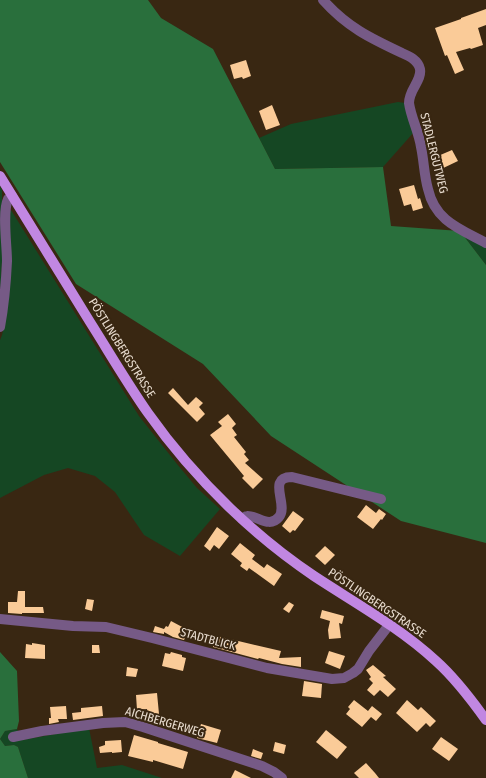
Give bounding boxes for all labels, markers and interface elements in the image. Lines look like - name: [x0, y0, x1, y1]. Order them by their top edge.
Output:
- street label: STADLERGUTWEG: [417, 111, 451, 195]
- street label: PÖSTLINGBERGSTRASSE: [86, 295, 160, 401]
- street label: PÖSTLINGBERGSTRASSE: [326, 563, 430, 641]
- street label: STADTBLICK: [179, 625, 238, 653]
- street label: AICHBERGERWEG: [124, 704, 206, 740]

